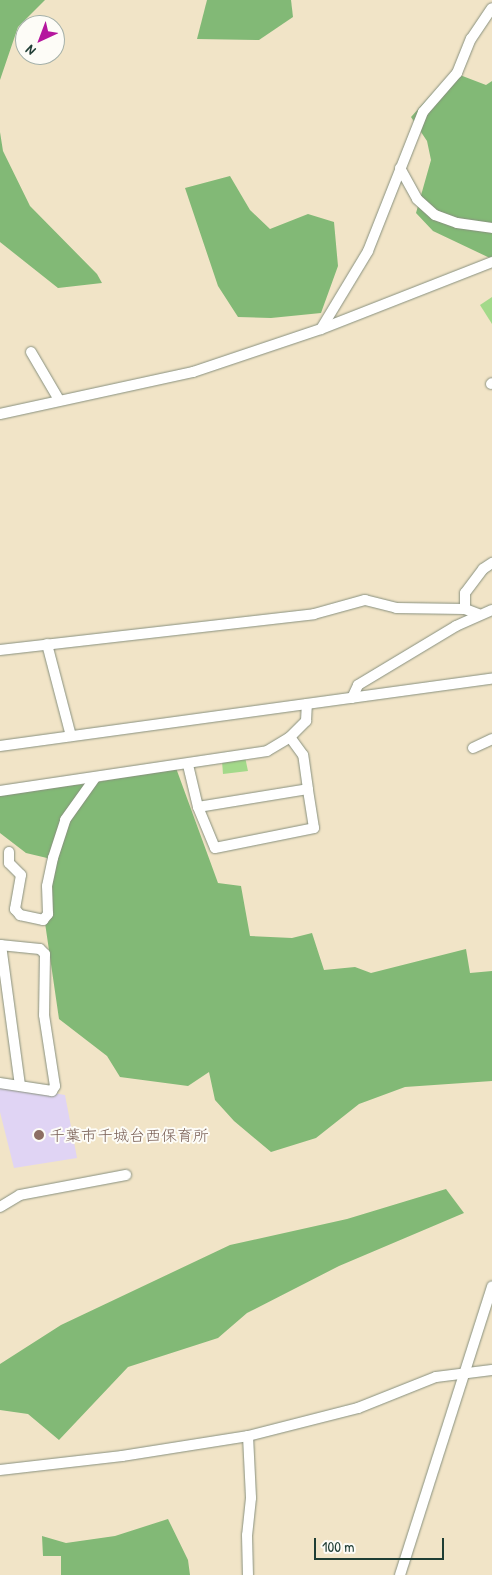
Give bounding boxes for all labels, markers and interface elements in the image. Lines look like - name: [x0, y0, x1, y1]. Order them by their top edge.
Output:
- north arrow: [15, 15, 65, 65]
- text: N: [21, 41, 39, 60]
- place label: 千葉市千城台西保育所: [49, 1125, 209, 1145]
- marker: 千葉市千城台西保育所: [33, 1129, 45, 1141]
- scale bar: [317, 1528, 447, 1560]
- text: 100 m: [322, 1536, 355, 1557]

